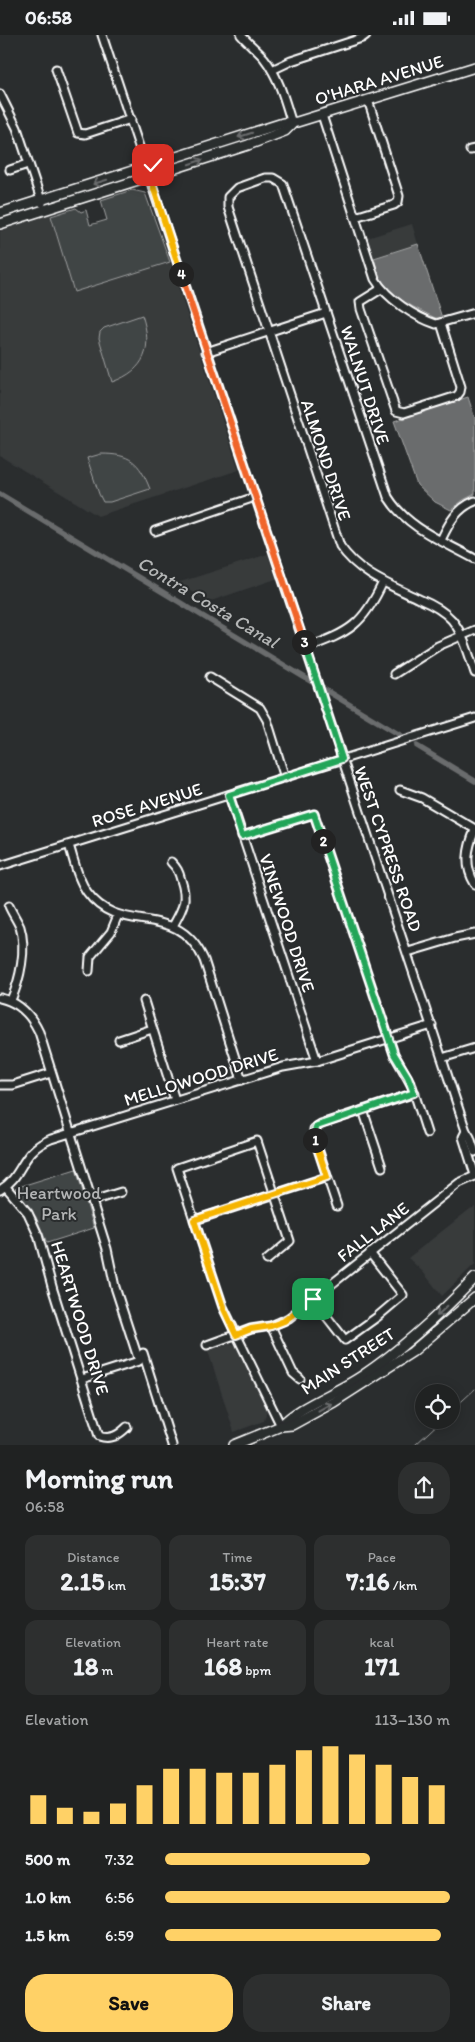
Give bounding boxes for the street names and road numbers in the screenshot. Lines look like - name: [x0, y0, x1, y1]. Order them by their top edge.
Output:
- street label: O'HARA AVENUE: [312, 50, 446, 110]
- street label: WALNUT DRIVE: [335, 323, 395, 447]
- street label: ALMOND DRIVE: [296, 397, 356, 523]
- street label: WEST CYPRESS ROAD: [349, 763, 427, 935]
- street label: ROSE AVENUE: [89, 778, 205, 832]
- street label: VINEWOOD DRIVE: [254, 851, 320, 995]
- street label: MELLOWOOD DRIVE: [121, 1043, 281, 1111]
- street label: FALL LANE: [333, 1197, 413, 1267]
- street label: HEARTWOOD DRIVE: [46, 1238, 114, 1398]
- street label: MAIN STREET: [297, 1322, 399, 1400]

